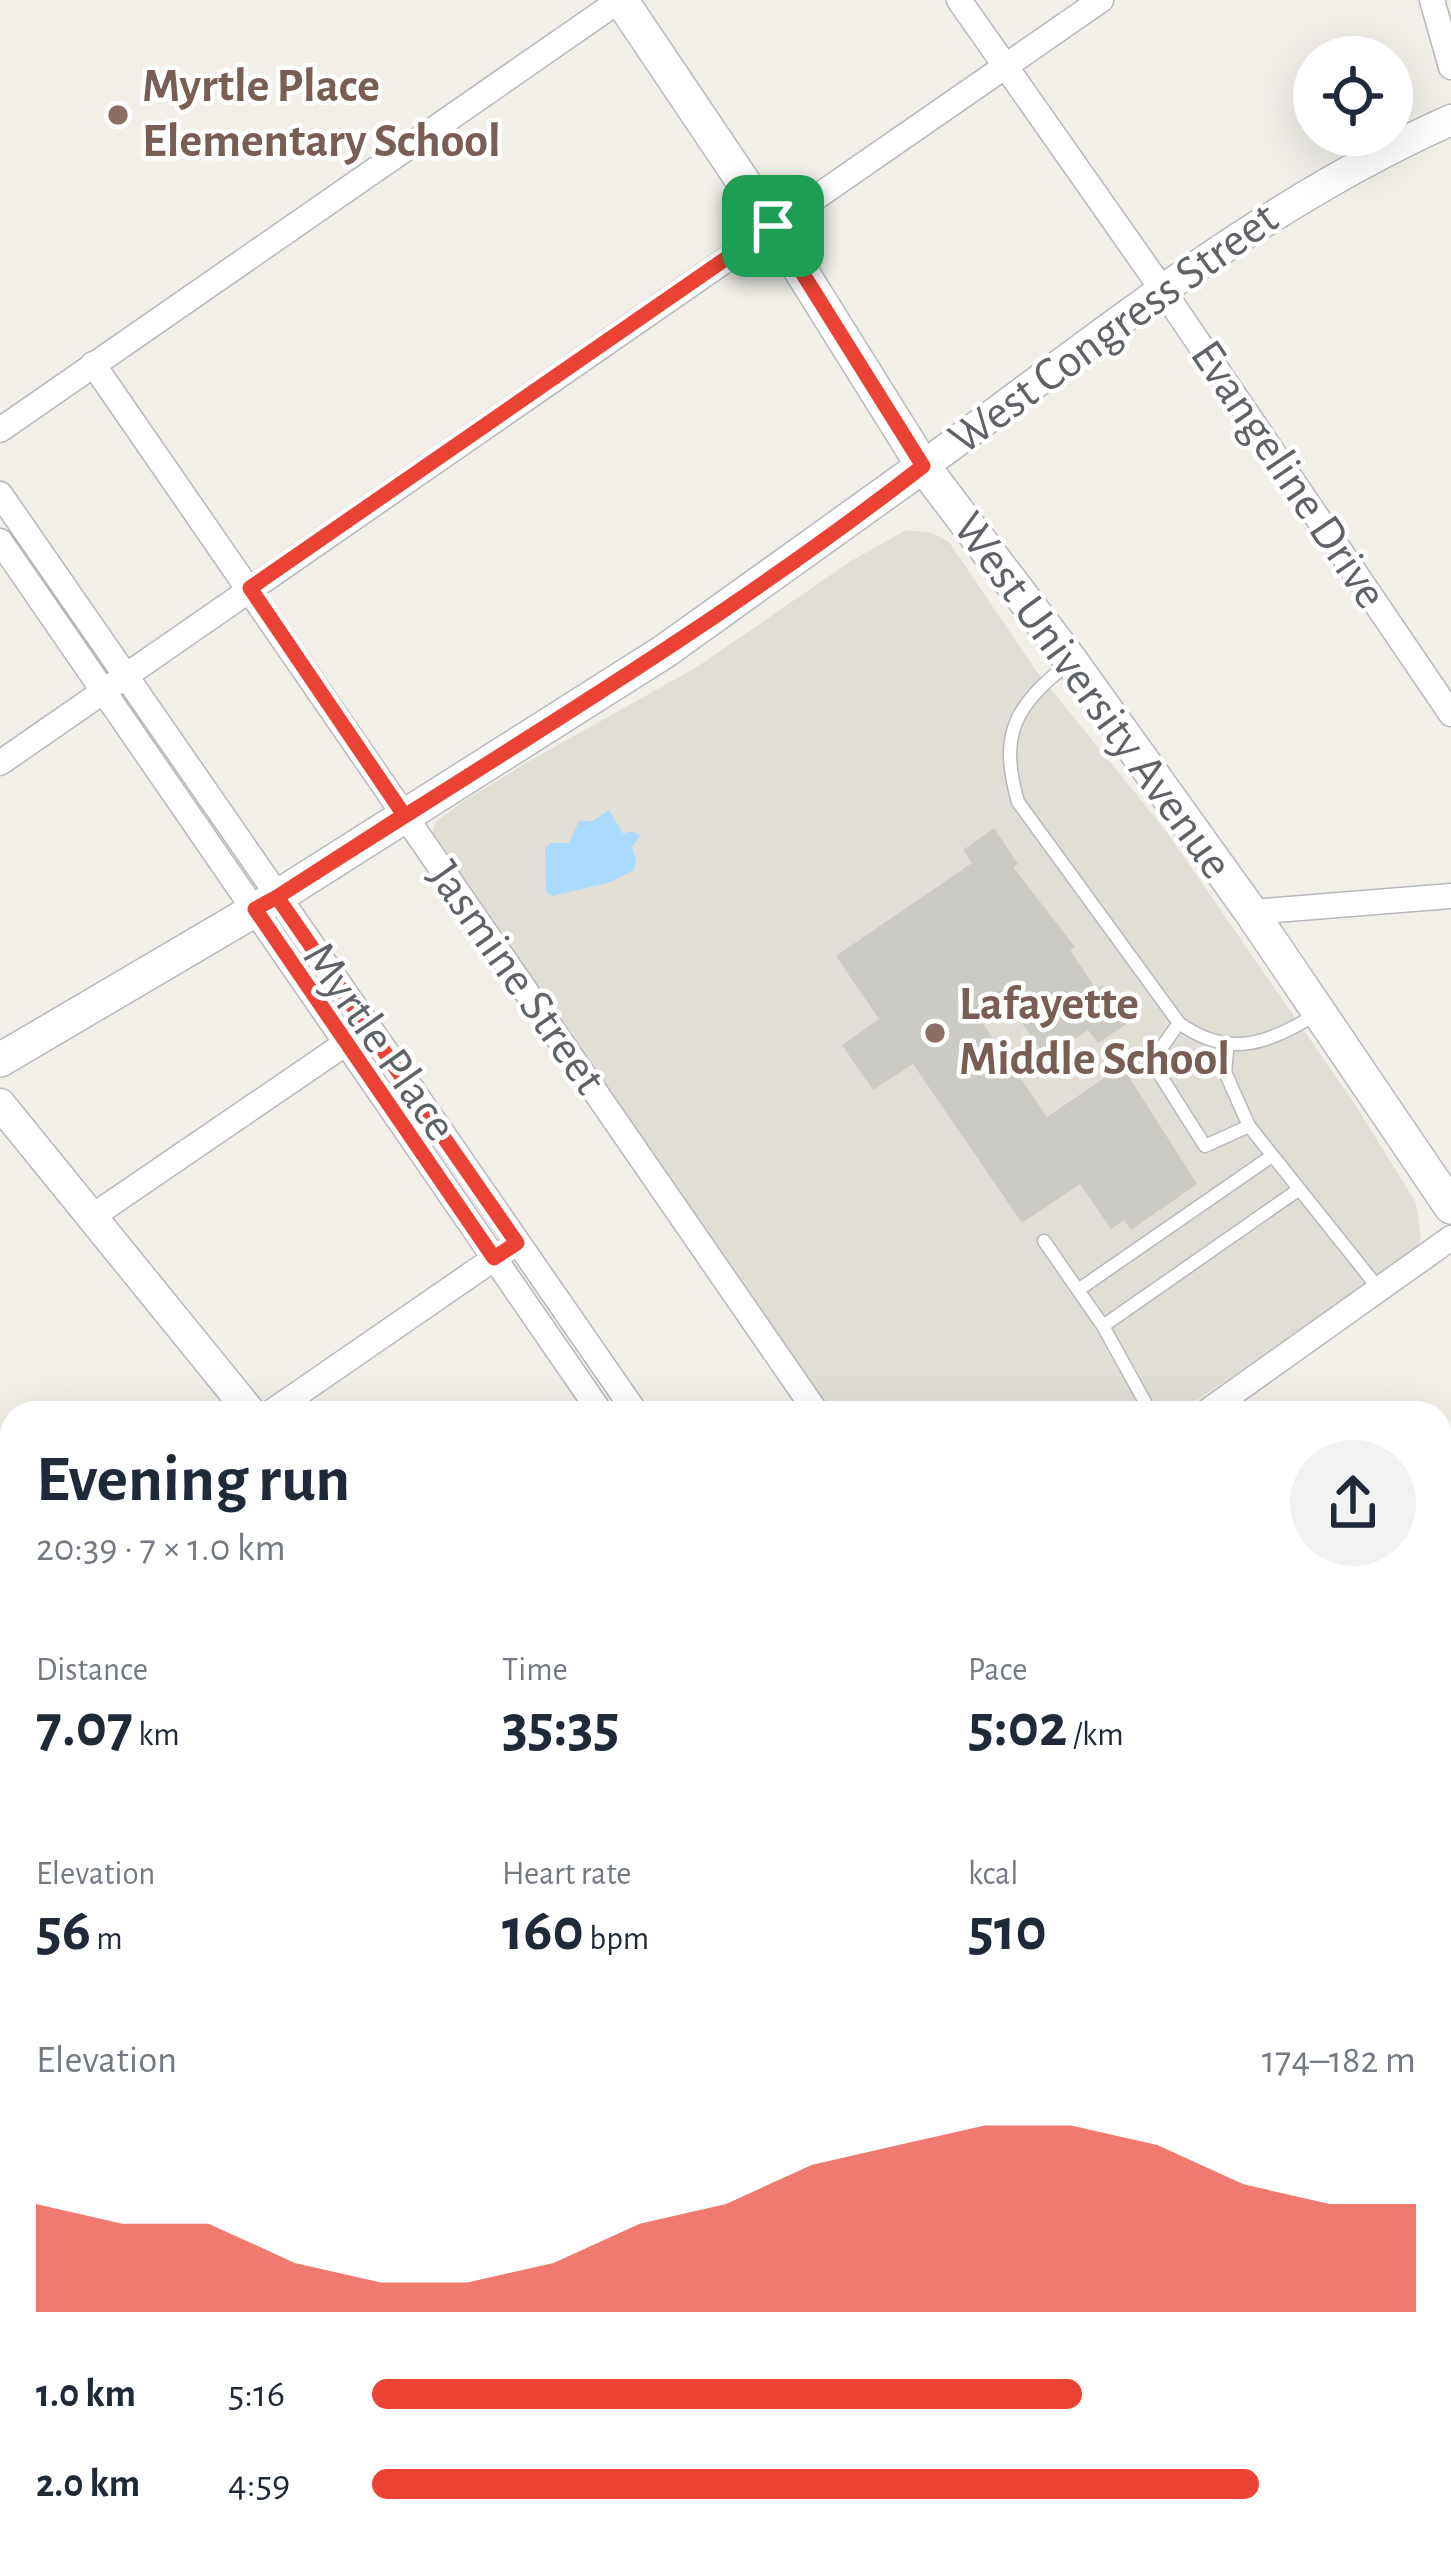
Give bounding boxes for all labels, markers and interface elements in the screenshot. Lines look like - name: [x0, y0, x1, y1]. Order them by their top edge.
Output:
- map controls: [1293, 36, 1413, 156]
- button: locate: [1293, 36, 1413, 156]
- place label: Myrtle Place Elementary School: [142, 63, 501, 166]
- marker: Myrtle Place Elementary School: [105, 102, 131, 128]
- pin: [722, 175, 824, 277]
- icon: arrive: [740, 193, 806, 259]
- street label: West Congress Street: [941, 194, 1287, 464]
- street label: Evangeline Drive: [1181, 333, 1395, 617]
- street label: West University Avenue: [943, 504, 1241, 888]
- street label: Jasmine Street: [418, 853, 614, 1103]
- street label: Myrtle Place: [293, 934, 465, 1150]
- place label: Lafayette Middle School: [959, 981, 1230, 1084]
- marker: Lafayette Middle School: [922, 1020, 948, 1046]
- button: share: [1290, 1440, 1416, 1566]
- text: Evening run: [36, 1447, 350, 1513]
- text: 20:39 · 7 × 1.0 km: [36, 1529, 286, 1568]
- text: Distance: [36, 1654, 148, 1687]
- text: Time: [502, 1654, 568, 1687]
- text: Pace: [968, 1654, 1027, 1687]
- text: 7.07: [36, 1697, 133, 1757]
- text: 35:35: [502, 1697, 619, 1757]
- text: 5:02: [968, 1697, 1067, 1757]
- text: km: [133, 1719, 180, 1752]
- text: /km: [1067, 1719, 1124, 1752]
- text: Elevation: [36, 1858, 155, 1891]
- text: Heart rate: [502, 1858, 632, 1891]
- text: kcal: [968, 1858, 1018, 1891]
- text: 56: [36, 1901, 91, 1961]
- text: 160: [502, 1901, 584, 1961]
- text: 510: [968, 1901, 1047, 1961]
- text: m: [91, 1923, 123, 1956]
- text: bpm: [584, 1923, 649, 1956]
- text: Elevation: [36, 2041, 177, 2080]
- text: 174–182 m: [1262, 2041, 1416, 2080]
- text: 1.0 km: [36, 2375, 136, 2414]
- text: 5:16: [228, 2375, 285, 2414]
- text: 2.0 km: [36, 2465, 140, 2504]
- text: 4:59: [228, 2465, 290, 2504]

